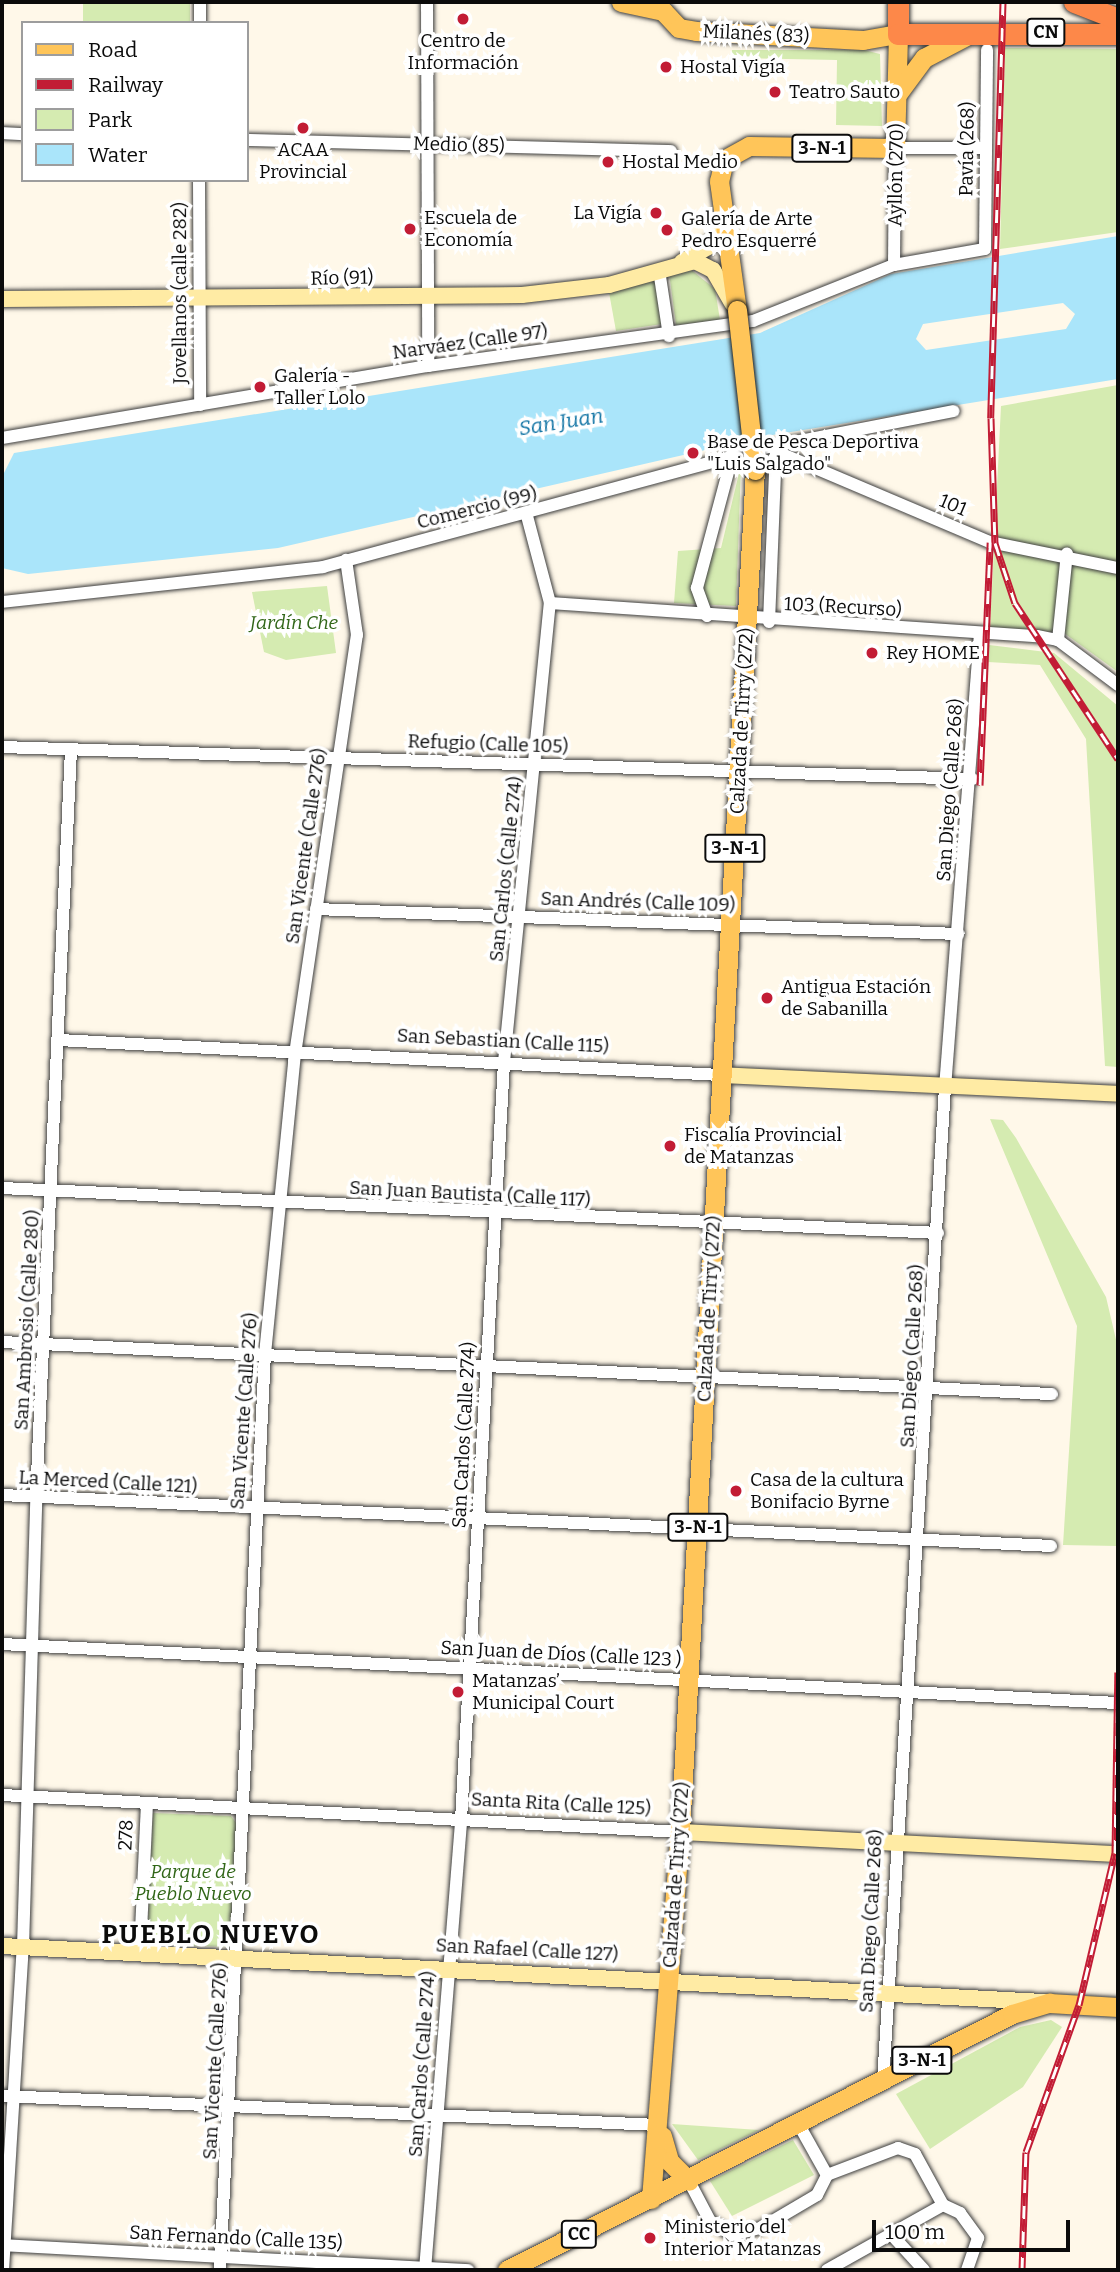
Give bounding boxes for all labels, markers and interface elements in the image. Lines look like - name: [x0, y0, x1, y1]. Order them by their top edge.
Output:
- marker: Centro de Información: [455, 11, 471, 27]
- road number: CN: [1025, 17, 1067, 46]
- street label: Milanés (83): [702, 20, 810, 48]
- legend: [21, 21, 248, 182]
- place label: Centro de Información: [408, 30, 518, 74]
- text: Road: [88, 37, 137, 63]
- place label: Hostal Vigía: [680, 56, 785, 78]
- marker: Hostal Vigía: [658, 59, 674, 75]
- text: Railway: [88, 72, 163, 98]
- place label: Teatro Sauto: [789, 81, 900, 103]
- marker: Teatro Sauto: [767, 84, 783, 100]
- street label: Pavía (268): [955, 101, 979, 197]
- text: Park: [88, 107, 132, 133]
- marker: ACAA Provincial: [295, 120, 311, 136]
- street label: Ayllón (270): [884, 123, 908, 227]
- street label: Medio (85): [413, 132, 505, 158]
- road number: 3-N-1: [790, 134, 854, 162]
- place label: ACAA Provincial: [259, 139, 347, 183]
- text: Water: [88, 142, 147, 168]
- place label: Hostal Medio: [622, 151, 738, 173]
- marker: Hostal Medio: [600, 154, 616, 170]
- street label: Jovellanos (calle 282): [169, 202, 191, 384]
- place label: La Vigía: [573, 202, 642, 224]
- marker: La Vigía: [648, 205, 664, 221]
- place label: Escuela de Economía: [424, 207, 517, 251]
- place label: Galería de Arte Pedro Esquerré: [681, 208, 817, 252]
- marker: Escuela de Economía: [402, 221, 418, 237]
- marker: Galería de Arte Pedro Esquerré: [659, 222, 675, 238]
- street label: Río (91): [310, 266, 374, 290]
- street label: Narváez (Calle 97): [391, 320, 549, 364]
- place label: Galería - Taller Lolo: [274, 365, 366, 409]
- marker: Galería - Taller Lolo: [252, 379, 268, 395]
- water label: San Juan: [517, 403, 605, 441]
- place label: Base de Pesca Deportiva "Luis Salgado": [707, 431, 919, 475]
- marker: Base de Pesca Deportiva "Luis Salgado": [685, 445, 701, 461]
- street label: Comercio (99): [415, 482, 539, 534]
- street label: 101: [936, 489, 970, 521]
- street label: 103 (Recurso): [783, 593, 903, 621]
- park label: Jardín Che: [250, 612, 338, 634]
- street label: Calzada de Tirry (272): [726, 627, 758, 815]
- place label: Rey HOME: [886, 642, 980, 664]
- marker: Rey HOME: [864, 645, 880, 661]
- street label: San Diego (Calle 268): [932, 698, 968, 882]
- street label: Refugio (Calle 105): [407, 730, 569, 758]
- street label: San Vicente (Calle 276): [281, 747, 331, 945]
- street label: San Carlos (Calle 274): [485, 775, 527, 963]
- road number: 3-N-1: [704, 834, 766, 862]
- street label: San Andrés (Calle 109): [540, 887, 736, 917]
- place label: Antigua Estación de Sabanilla: [781, 976, 931, 1020]
- marker: Antigua Estación de Sabanilla: [759, 990, 775, 1006]
- street label: San Sebastian (Calle 115): [396, 1024, 610, 1058]
- place label: Fiscalía Provincial de Matanzas: [684, 1124, 842, 1168]
- marker: Fiscalía Provincial de Matanzas: [662, 1138, 678, 1154]
- street label: San Juan Bautista (Calle 117): [349, 1176, 591, 1212]
- street label: San Ambrosio (Calle 280): [10, 1209, 44, 1431]
- street label: Calzada de Tirry (272): [693, 1215, 725, 1403]
- street label: San Diego (Calle 268): [896, 1264, 928, 1448]
- street label: San Vicente (Calle 276): [226, 1312, 262, 1510]
- street label: San Carlos (Calle 274): [448, 1341, 480, 1529]
- street label: La Merced (Calle 121): [18, 1466, 198, 1498]
- place label: Casa de la cultura Bonifacio Byrne: [750, 1469, 904, 1513]
- marker: Casa de la cultura Bonifacio Byrne: [728, 1483, 744, 1499]
- road number: 3-N-1: [666, 1512, 730, 1542]
- street label: San Juan de Díos (Calle 123 ): [440, 1636, 682, 1672]
- place label: Matanzas’ Municipal Court: [472, 1670, 614, 1714]
- marker: Matanzas’ Municipal Court: [450, 1684, 466, 1700]
- street label: Calzada de Tirry (272): [658, 1781, 694, 1969]
- street label: Santa Rita (Calle 125): [470, 1788, 652, 1820]
- street label: 278: [114, 1819, 138, 1851]
- street label: San Diego (Calle 268): [855, 1829, 887, 2013]
- park label: Parque de Pueblo Nuevo: [134, 1861, 252, 1905]
- district label: PUEBLO NUEVO: [103, 1919, 319, 1951]
- street label: San Rafael (Calle 127): [435, 1934, 619, 1966]
- street label: San Vicente (Calle 276): [198, 1962, 232, 2160]
- street label: San Carlos (Calle 274): [404, 1970, 440, 2158]
- road number: 3-N-1: [890, 2046, 954, 2074]
- scale bar: [875, 2206, 1073, 2250]
- place label: Ministerio del Interior Matanzas: [664, 2216, 821, 2260]
- text: 100 m: [885, 2219, 945, 2245]
- road number: CC: [560, 2220, 598, 2248]
- street label: San Fernando (Calle 135): [129, 2221, 343, 2255]
- marker: Ministerio del Interior Matanzas: [642, 2230, 658, 2246]

